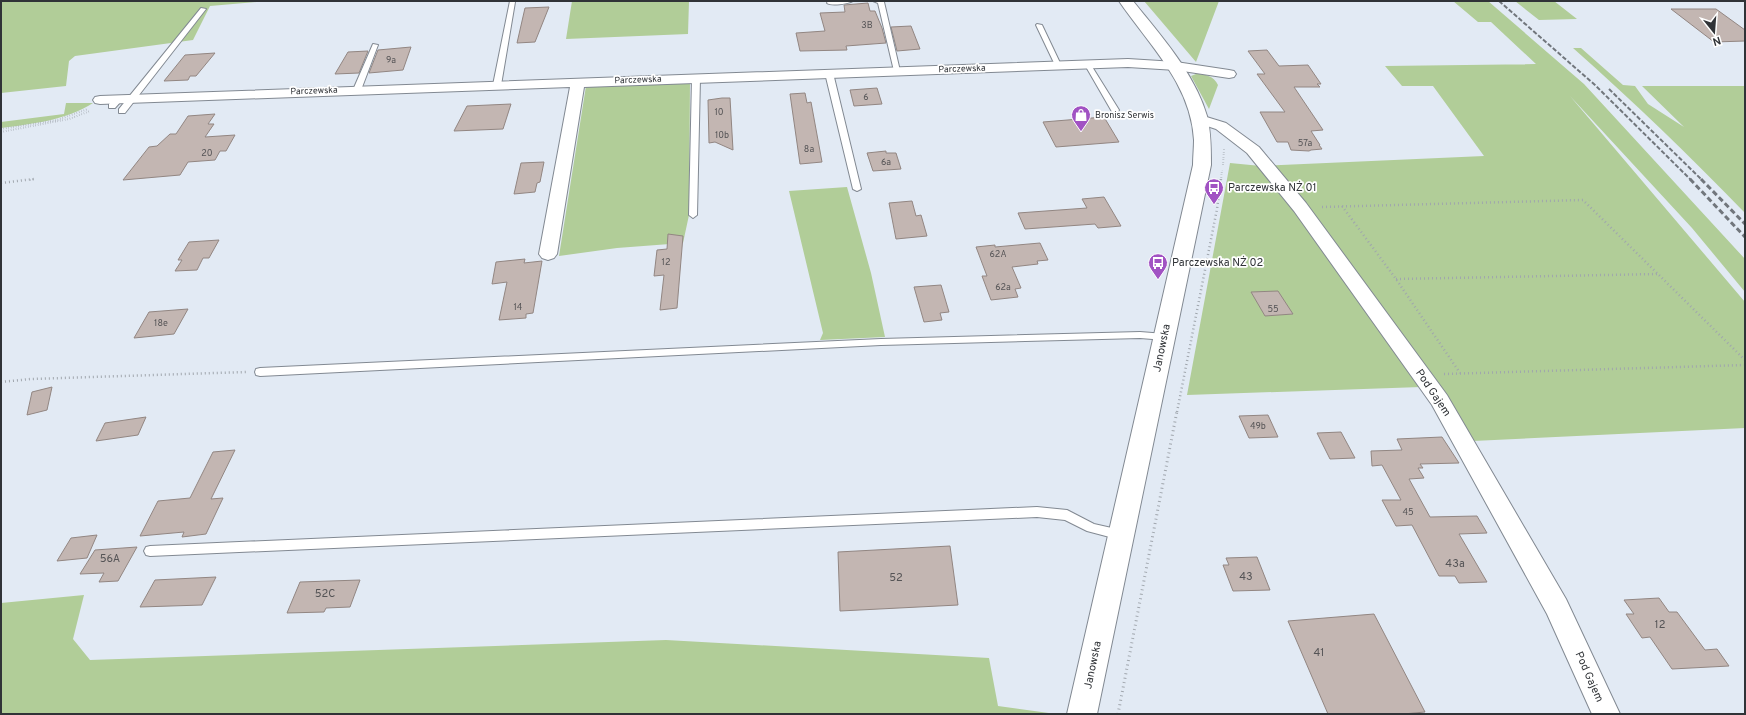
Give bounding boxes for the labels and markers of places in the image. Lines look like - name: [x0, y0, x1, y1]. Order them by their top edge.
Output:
- shop icon: Bronisz Serwis: [1070, 104, 1092, 132]
- place label: Bronisz Serwis: [1095, 110, 1154, 121]
- bus stop icon: Parczewska NŻ 01: [1203, 177, 1225, 205]
- place label: Parczewska NŻ 01: [1228, 180, 1317, 195]
- bus stop icon: Parczewska NŻ 02: [1147, 252, 1169, 280]
- place label: Parczewska NŻ 02: [1172, 255, 1263, 270]

